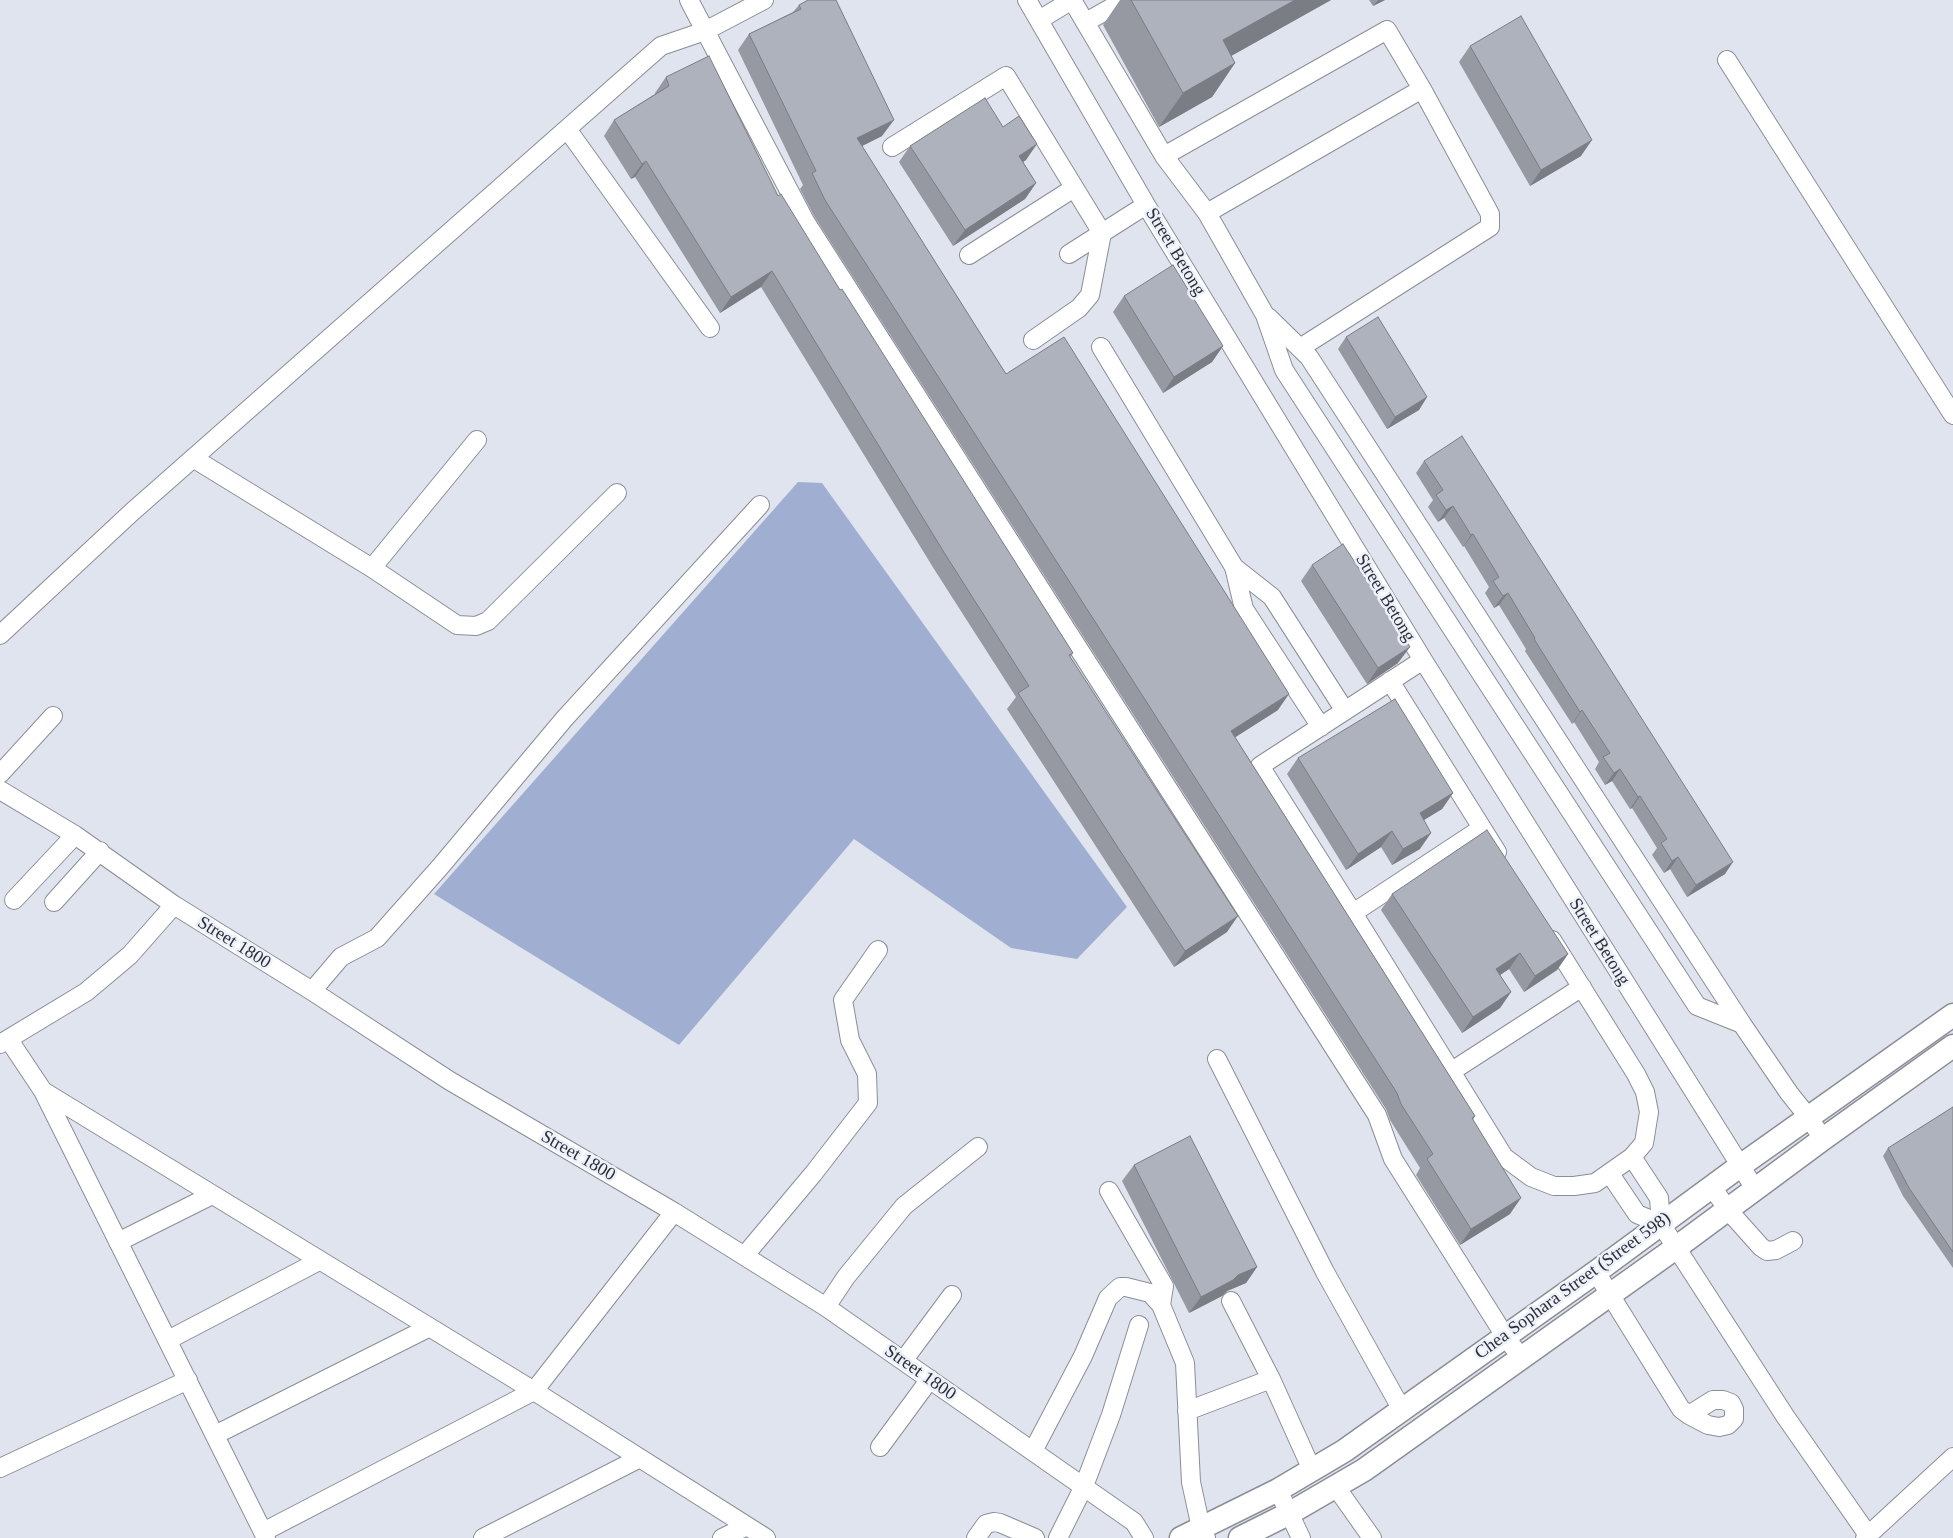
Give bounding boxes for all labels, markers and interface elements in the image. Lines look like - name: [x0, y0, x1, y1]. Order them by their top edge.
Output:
- street label: Street Betong: [1140, 204, 1210, 300]
- street label: Street Betong: [1350, 550, 1420, 646]
- street label: Street Betong: [1564, 895, 1634, 989]
- street label: Street 1800: [193, 912, 275, 974]
- street label: Street 1800: [537, 1126, 619, 1186]
- street label: Chea Sophara Street (Street 598): [1471, 1208, 1675, 1364]
- street label: Street 1800: [880, 1340, 960, 1406]

